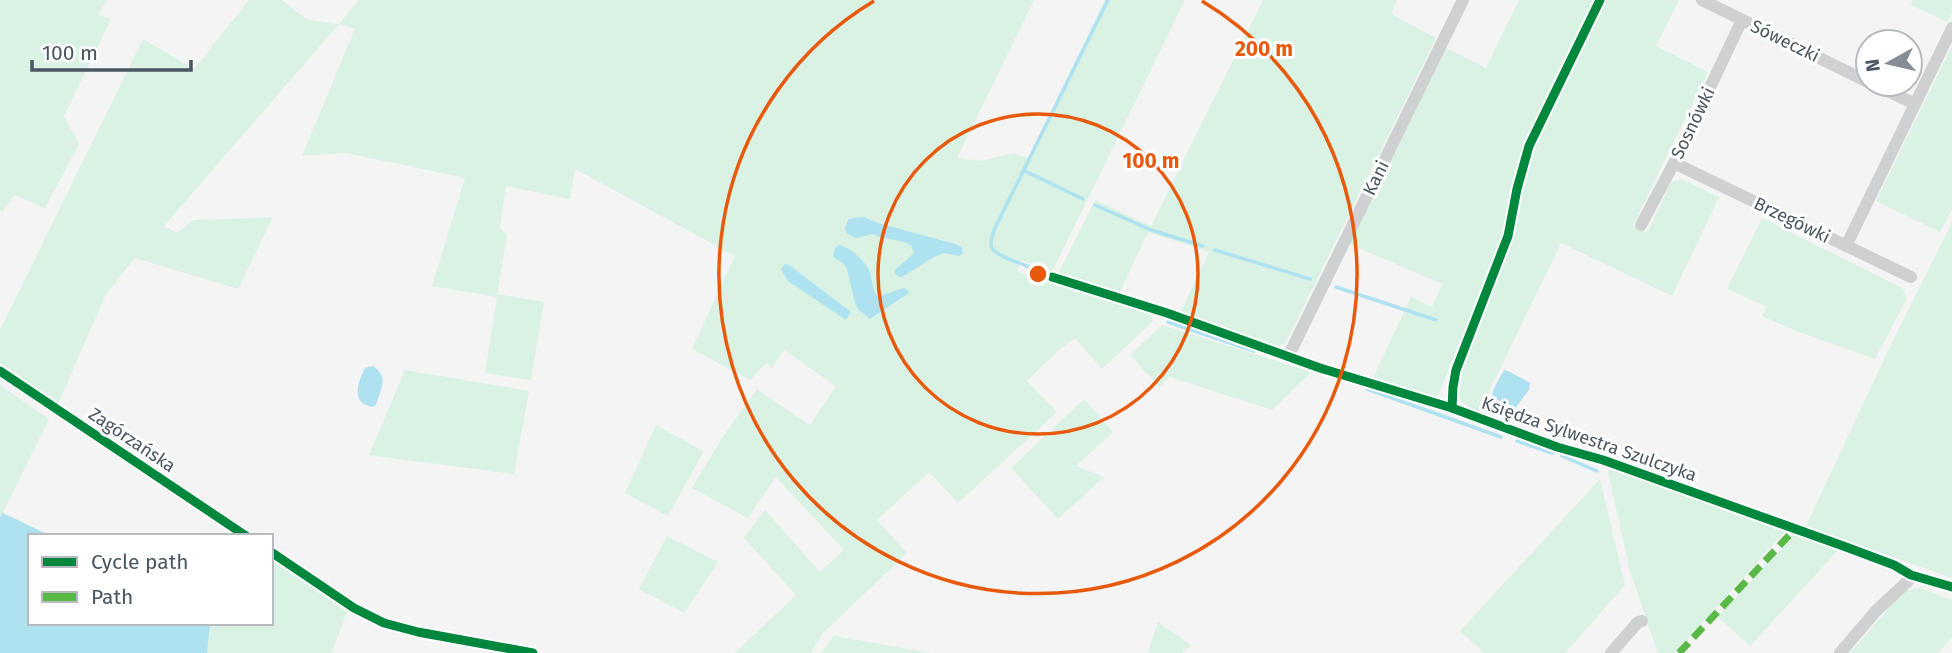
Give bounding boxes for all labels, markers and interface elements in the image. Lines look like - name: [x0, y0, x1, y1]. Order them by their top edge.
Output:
- street label: Sóweczki: [1747, 15, 1823, 67]
- scale bar: [32, 28, 191, 72]
- north arrow: [1854, 28, 1924, 98]
- text: 200 m: [1235, 36, 1293, 62]
- text: 100 m: [42, 40, 98, 66]
- text: N: [1860, 57, 1885, 73]
- street label: Sosnówki: [1666, 84, 1720, 162]
- text: 100 m: [1122, 148, 1180, 174]
- street label: Kani: [1358, 157, 1394, 199]
- street label: Brzegówki: [1750, 192, 1834, 248]
- centre of rings: [1026, 262, 1050, 286]
- street label: Księdza Sylwestra Szulczyka: [1479, 392, 1699, 486]
- street label: Zagórzańska: [84, 403, 180, 477]
- legend: [28, 534, 273, 625]
- text: Cycle path: [91, 549, 189, 575]
- text: Path: [91, 584, 133, 610]

